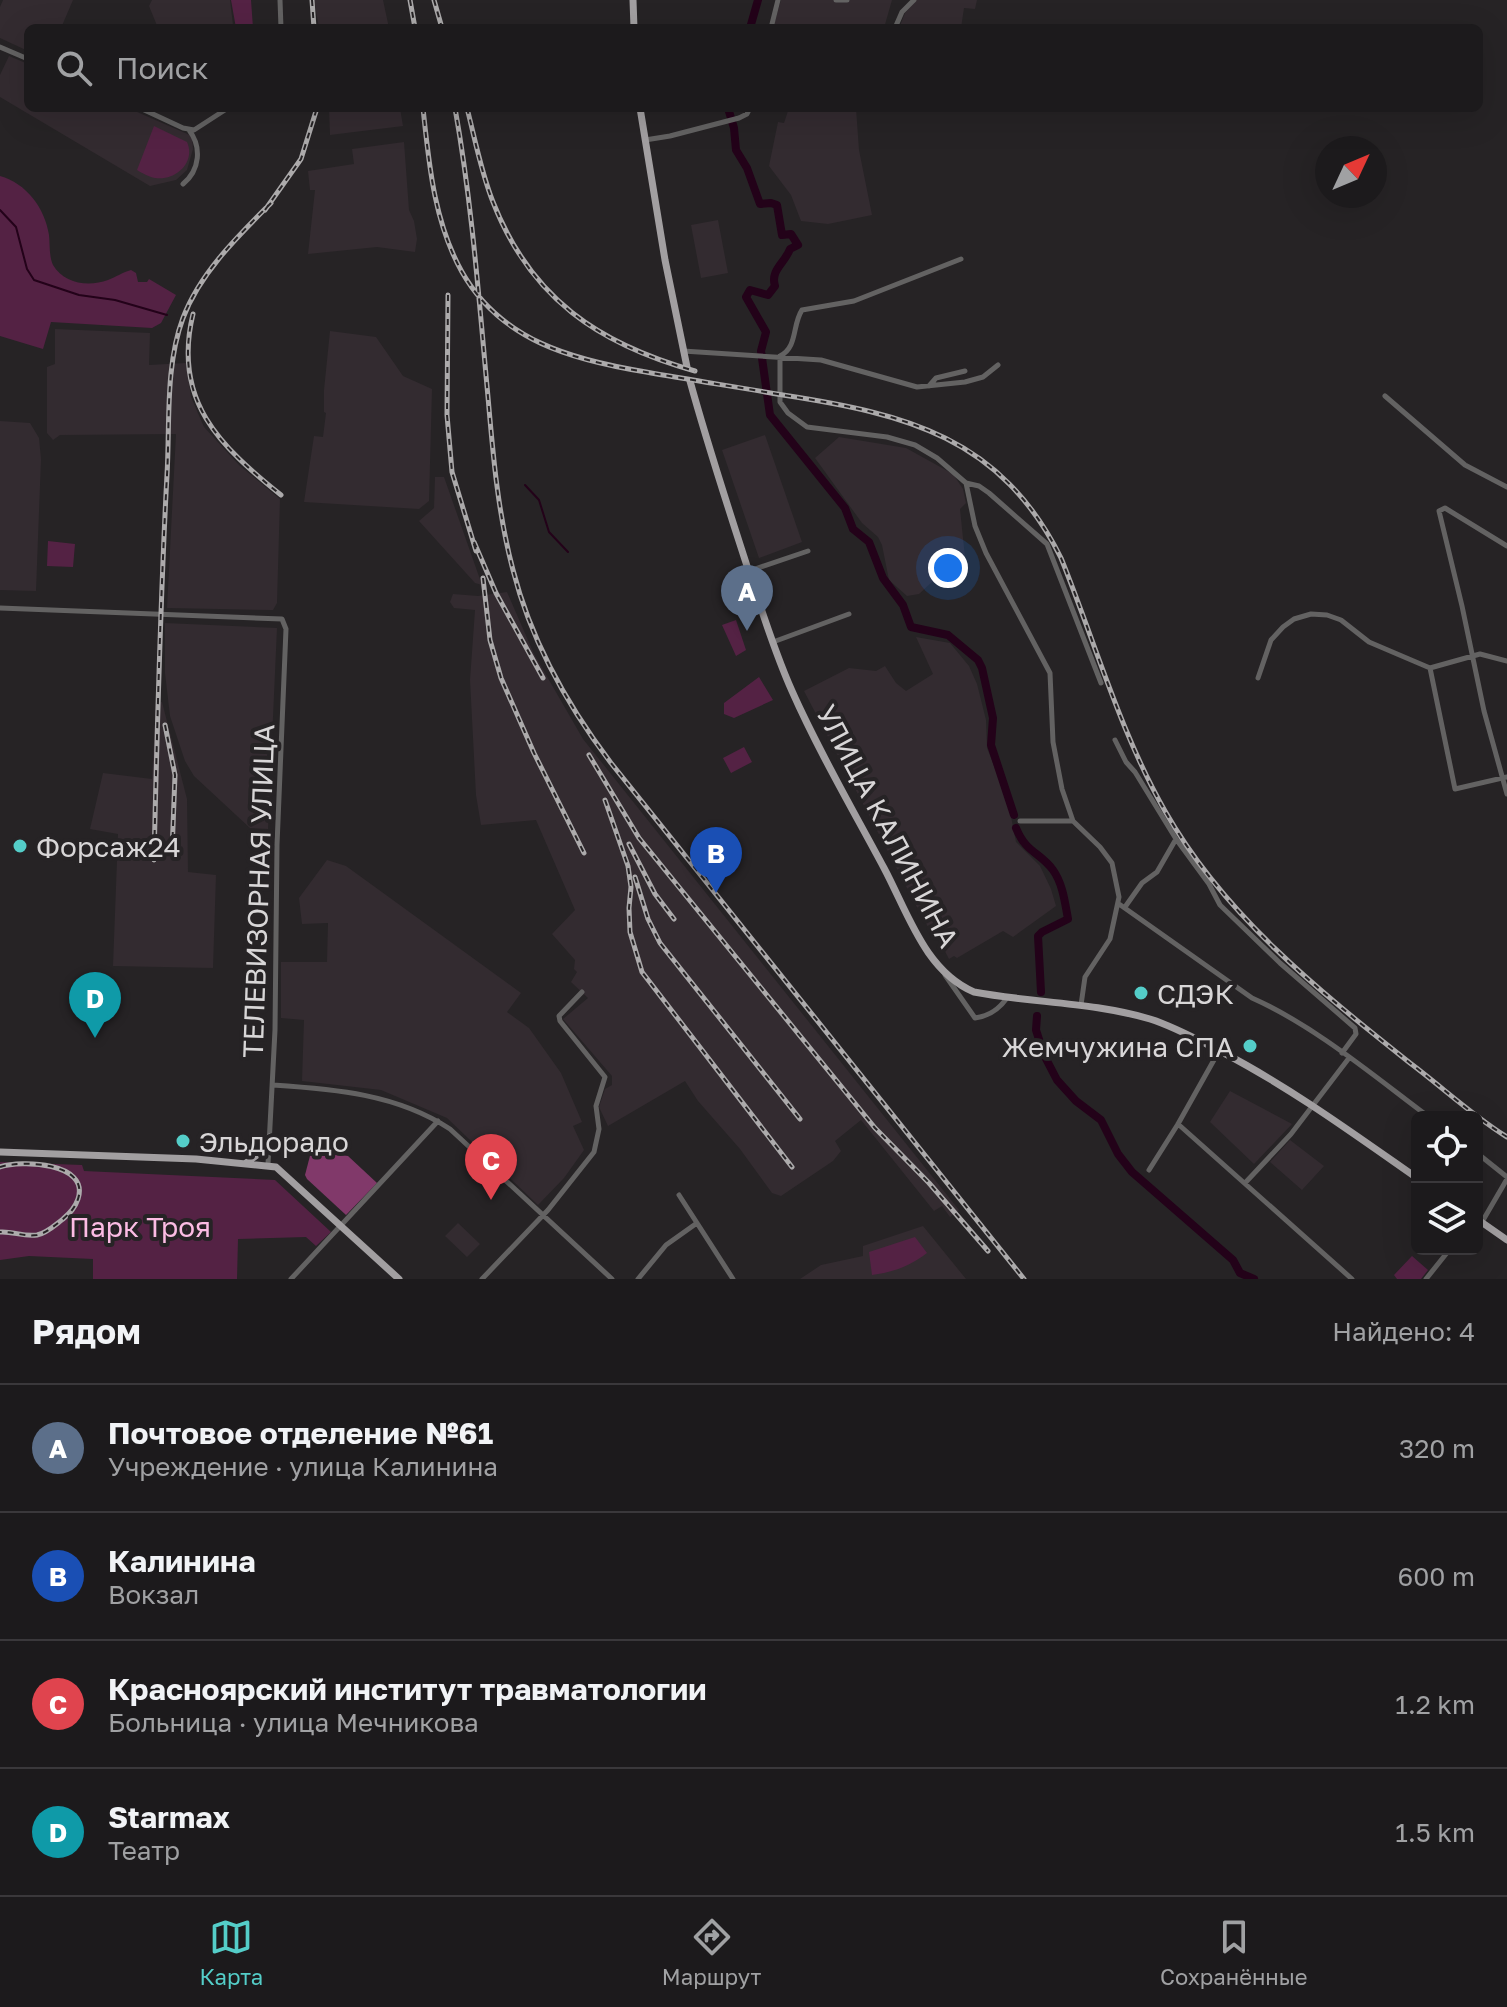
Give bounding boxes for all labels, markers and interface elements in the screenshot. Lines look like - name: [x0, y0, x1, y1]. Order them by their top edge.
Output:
- search box: [24, 24, 1483, 112]
- icon: search: [52, 46, 96, 90]
- text: Поиск: [116, 50, 208, 86]
- north arrow: [1315, 136, 1387, 208]
- your location: [928, 548, 968, 588]
- pin: A: [721, 565, 773, 631]
- street label: УЛИЦА КАЛИНИНА: [810, 699, 966, 953]
- street label: ТЕЛЕВИЗОРНАЯ УЛИЦА: [236, 723, 280, 1058]
- pin: B: [690, 827, 742, 893]
- place label: Форсаж24: [36, 830, 181, 863]
- marker: Форсаж24: [11, 837, 29, 855]
- pin: D: [69, 972, 121, 1038]
- place label: СДЭК: [1157, 977, 1234, 1010]
- marker: СДЭК: [1132, 984, 1150, 1002]
- place label: Жемчужина СПА: [1002, 1030, 1234, 1063]
- marker: Жемчужина СПА: [1241, 1037, 1259, 1055]
- map controls: [1411, 1111, 1483, 1255]
- button: locate: [1411, 1111, 1483, 1183]
- place label: Эльдорадо: [199, 1125, 349, 1158]
- marker: Эльдорадо: [174, 1132, 192, 1150]
- pin: C: [465, 1134, 517, 1200]
- button: layers: [1411, 1183, 1483, 1255]
- park label: Парк Троя: [69, 1210, 211, 1243]
- text: Рядом: [32, 1311, 141, 1351]
- text: Найдено: 4: [1332, 1316, 1475, 1347]
- text: Почтовое отделение №61: [108, 1415, 493, 1451]
- text: A: [49, 1433, 67, 1464]
- text: 320 m: [1399, 1433, 1475, 1464]
- text: Учреждение · улица Калинина: [108, 1451, 498, 1482]
- text: Калинина: [108, 1543, 256, 1579]
- text: B: [49, 1561, 67, 1592]
- text: 600 m: [1398, 1561, 1475, 1592]
- text: Вокзал: [108, 1579, 199, 1610]
- text: Красноярский институт травматологии: [108, 1671, 707, 1707]
- text: C: [49, 1689, 67, 1720]
- text: 1.2 km: [1395, 1689, 1475, 1720]
- text: Больница · улица Мечникова: [108, 1707, 479, 1738]
- text: Starmax: [108, 1799, 230, 1835]
- text: D: [49, 1817, 67, 1848]
- text: 1.5 km: [1395, 1817, 1475, 1848]
- text: Театр: [108, 1835, 180, 1866]
- tab: Карта: [199, 1915, 263, 1990]
- tab: Маршрут: [662, 1915, 761, 1990]
- tab: Сохранённые: [1160, 1915, 1308, 1990]

